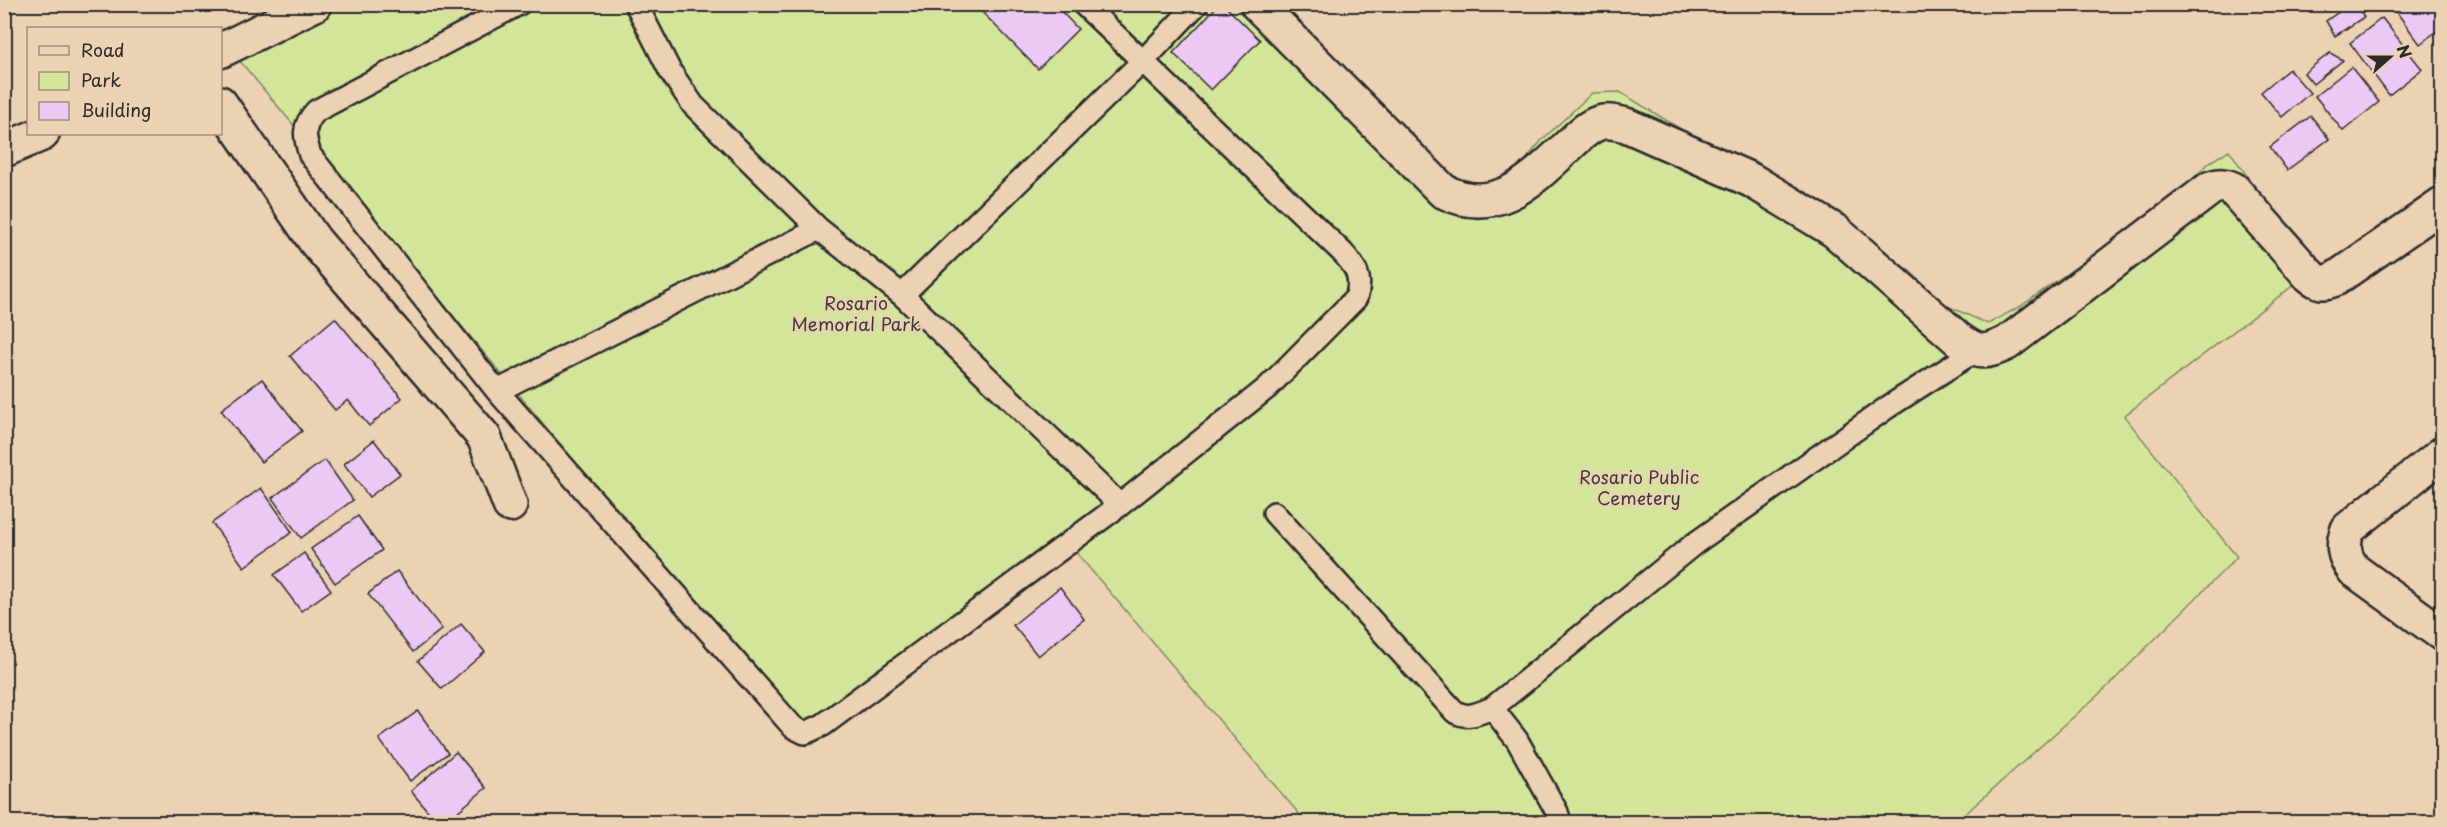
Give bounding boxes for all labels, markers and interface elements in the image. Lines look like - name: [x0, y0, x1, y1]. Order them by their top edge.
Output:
- legend: [27, 27, 222, 135]
- north arrow: [2360, 27, 2420, 87]
- text: Road: [81, 36, 125, 63]
- text: N: [2391, 41, 2418, 61]
- text: Park: [81, 66, 121, 93]
- text: Building: [81, 96, 151, 123]
- park label: Rosario Memorial Park: [791, 289, 921, 337]
- park label: Rosario Public Cemetery: [1579, 463, 1699, 511]

